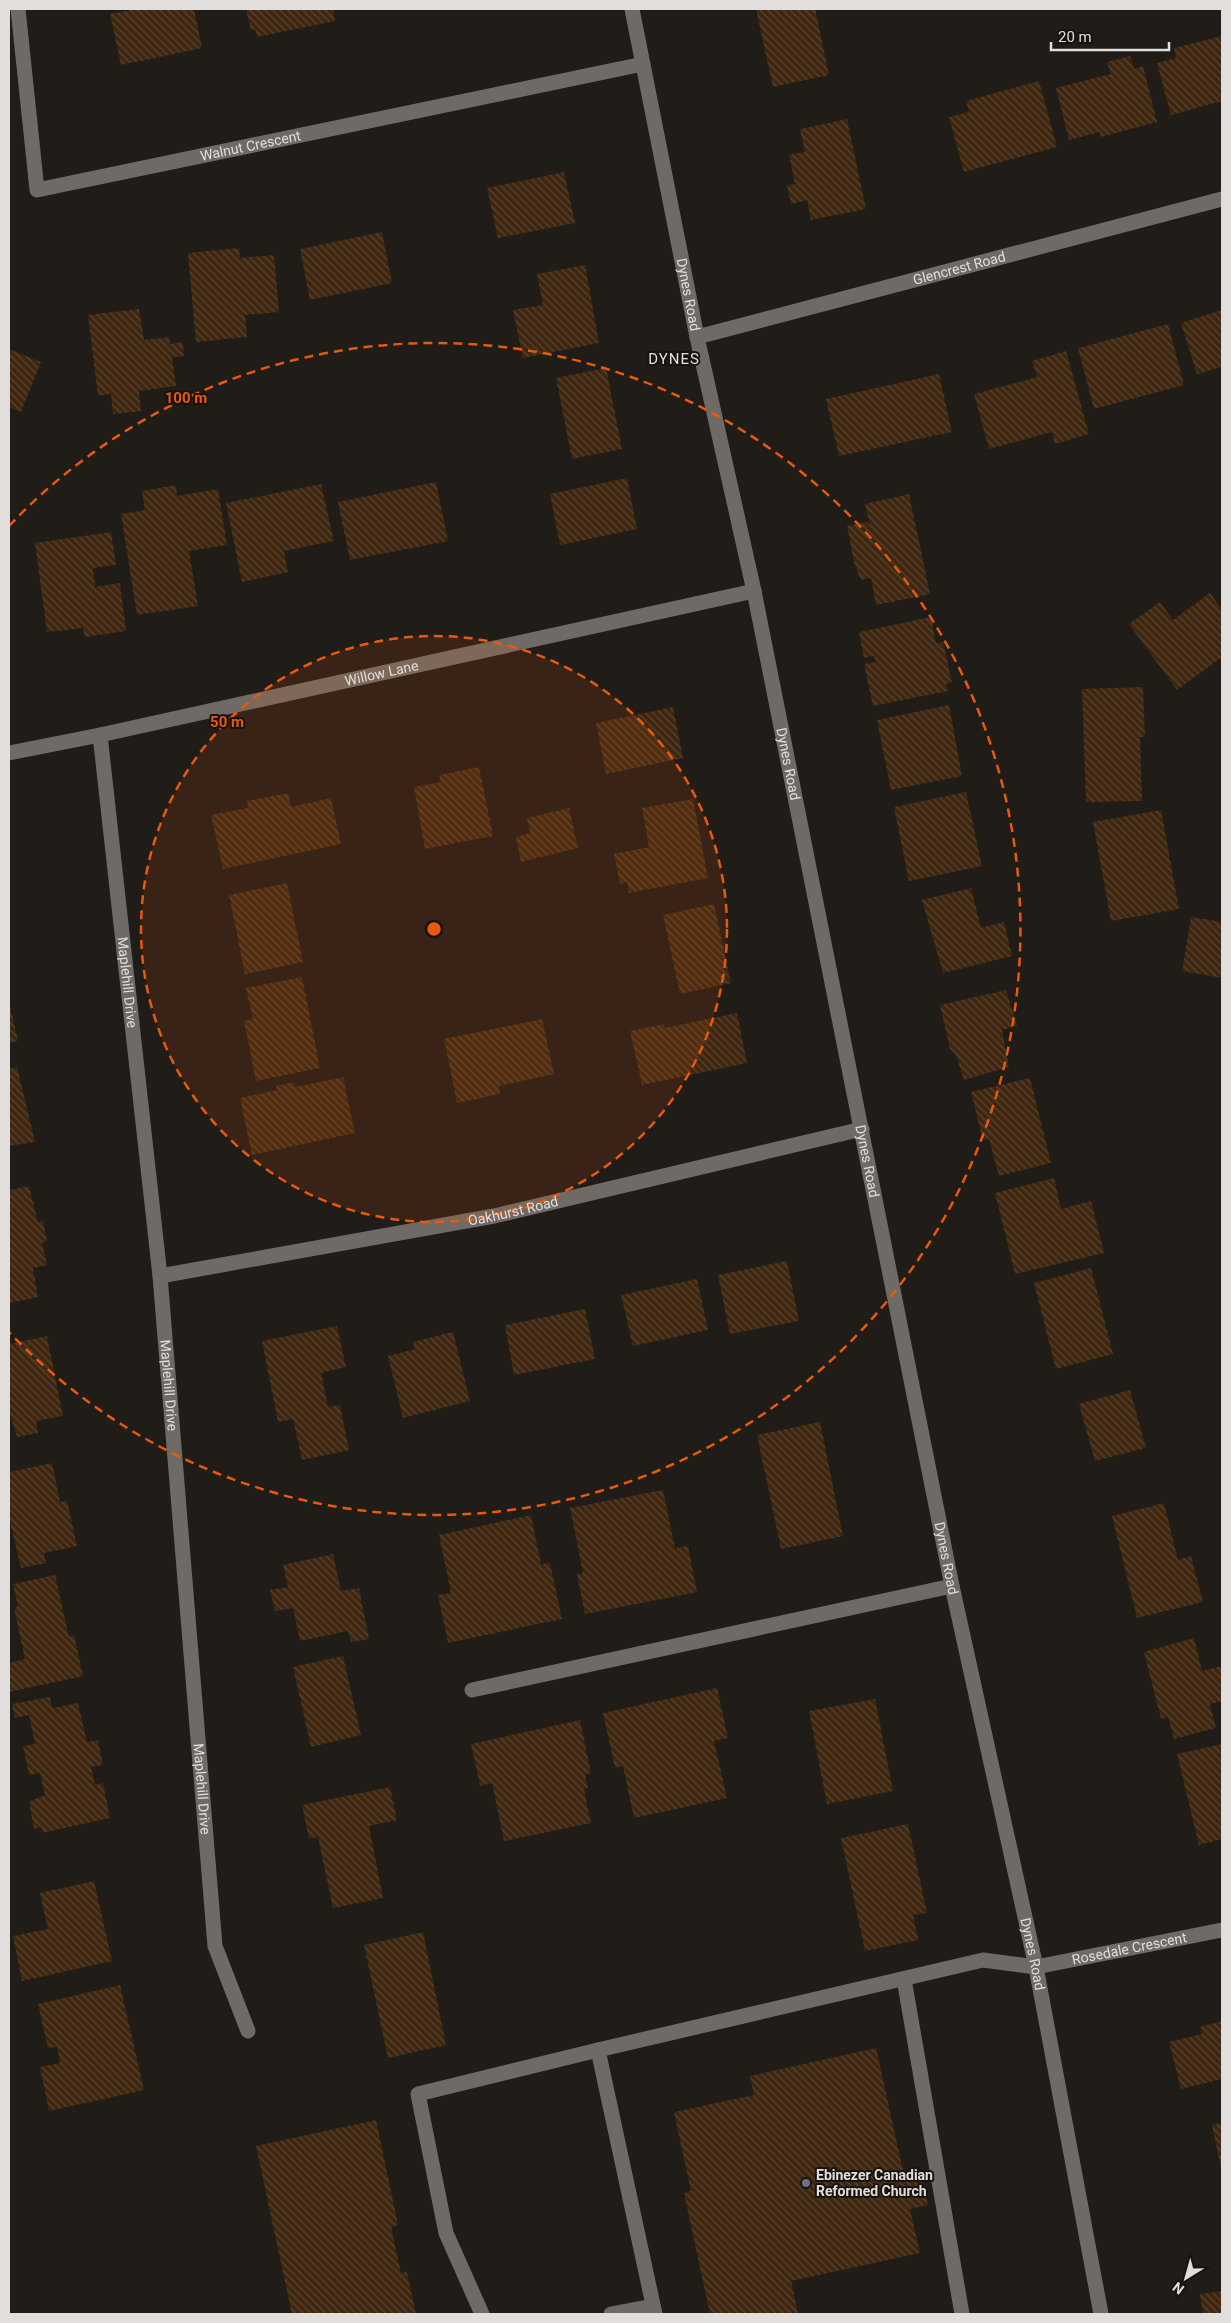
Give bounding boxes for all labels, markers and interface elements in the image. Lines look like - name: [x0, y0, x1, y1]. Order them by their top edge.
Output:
- scale bar: [1051, 20, 1168, 52]
- text: 20 m: [1058, 28, 1092, 46]
- street label: Walnut Crescent: [199, 127, 303, 164]
- street label: Glencrest Road: [911, 248, 1007, 288]
- street label: Dynes Road: [674, 257, 704, 332]
- district label: DYNES: [648, 350, 700, 368]
- text: 100 m: [165, 389, 207, 407]
- street label: Willow Lane: [343, 657, 420, 689]
- text: 50 m: [210, 713, 244, 731]
- street label: Dynes Road: [773, 726, 803, 802]
- centre of rings: [425, 920, 443, 938]
- street label: Maplehill Drive: [114, 936, 140, 1029]
- street label: Dynes Road: [852, 1123, 883, 1199]
- street label: Oakhurst Road: [467, 1193, 560, 1229]
- street label: Maplehill Drive: [157, 1339, 181, 1432]
- street label: Dynes Road: [931, 1521, 962, 1596]
- street label: Maplehill Drive: [190, 1743, 214, 1835]
- street label: Dynes Road: [1017, 1916, 1048, 1992]
- street label: Rosedale Crescent: [1070, 1929, 1188, 1968]
- place label: Ebinezer Canadian Reformed Church: [816, 2167, 933, 2199]
- marker: Ebinezer Canadian Reformed Church: [800, 2177, 812, 2189]
- north arrow: [1161, 2253, 1211, 2303]
- text: N: [1169, 2279, 1187, 2298]

